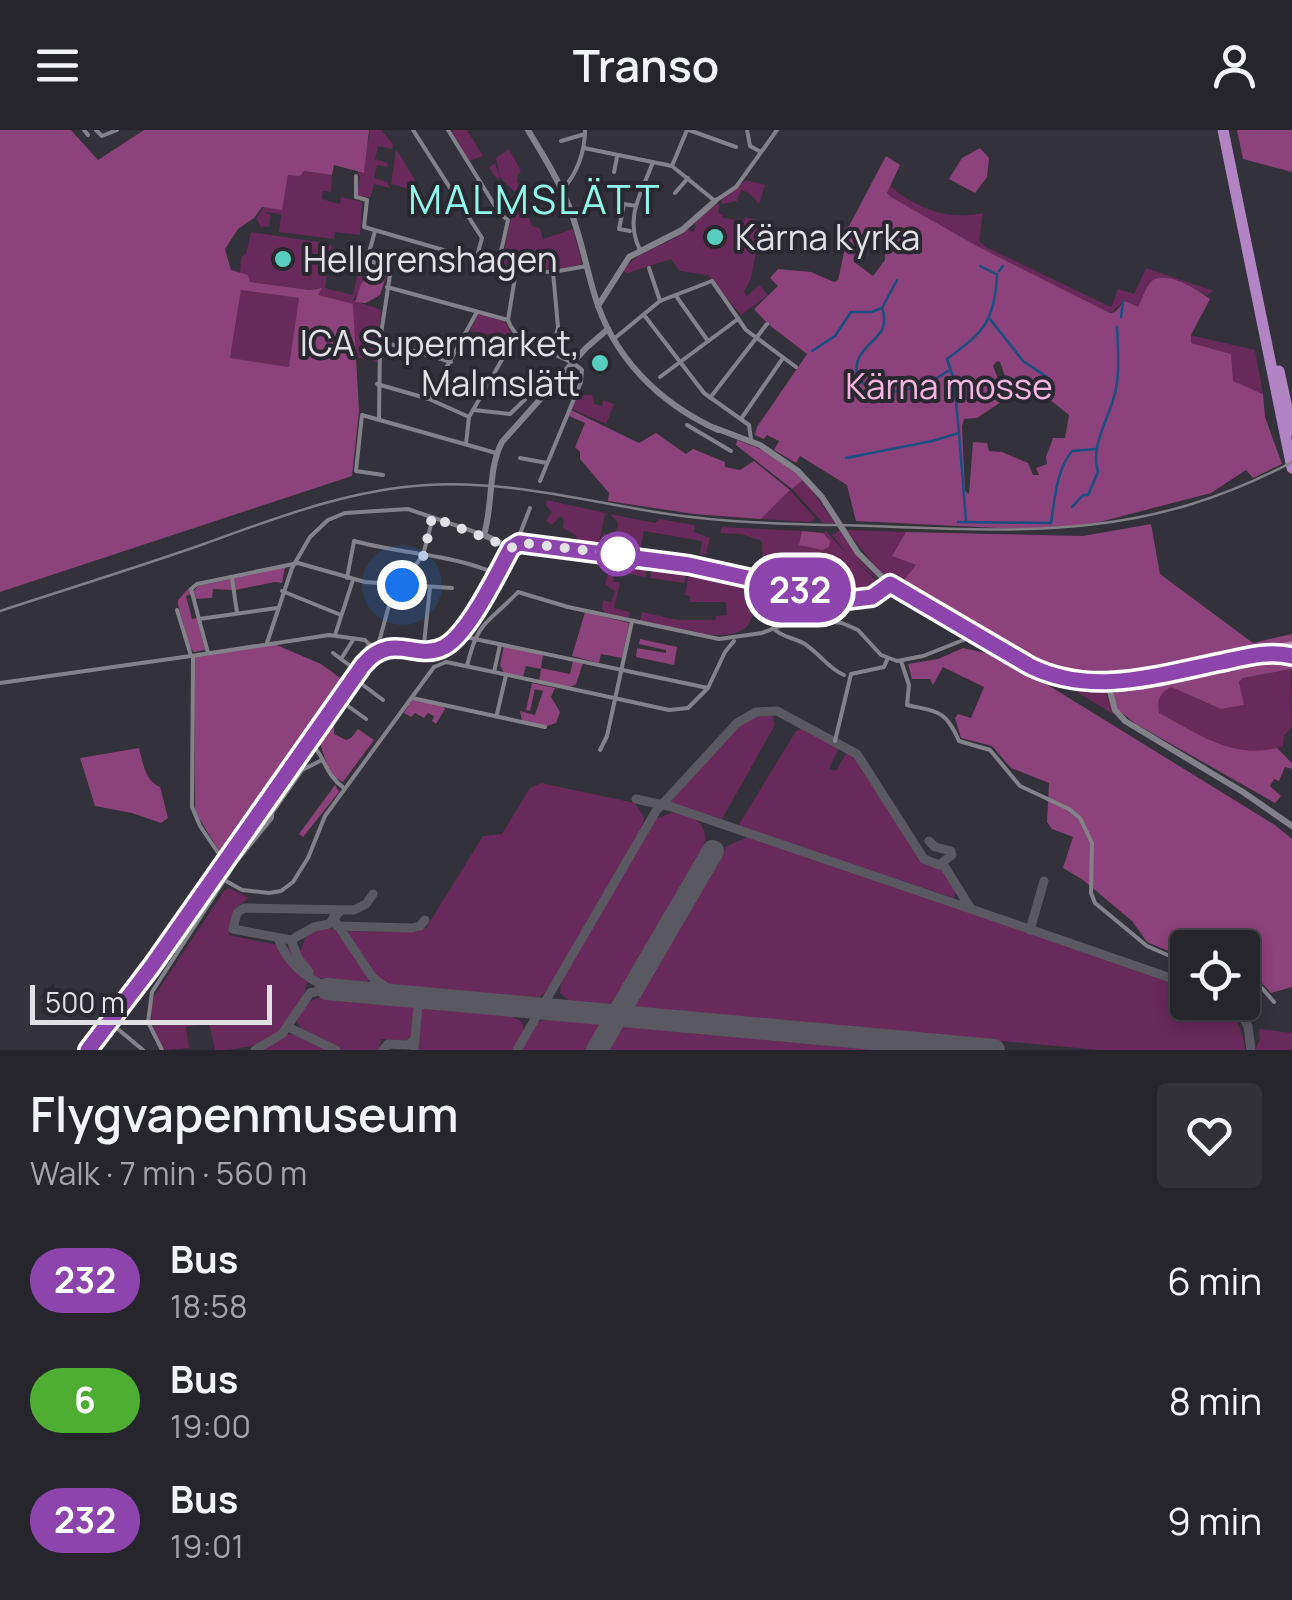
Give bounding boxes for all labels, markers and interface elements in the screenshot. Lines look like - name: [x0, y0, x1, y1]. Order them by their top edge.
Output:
- text: Transo: [573, 34, 719, 96]
- icon: menu: [30, 38, 85, 93]
- icon: person: [1207, 38, 1262, 93]
- district label: MALMSLÄTT: [408, 171, 662, 226]
- place label: Kärna kyrka: [735, 213, 920, 261]
- marker: Kärna kyrka: [704, 226, 726, 248]
- place label: Hellgrenshagen: [303, 235, 558, 283]
- marker: Hellgrenshagen: [272, 248, 294, 270]
- place label: ICA Supermarket, Malmslätt: [300, 319, 580, 407]
- marker: ICA Supermarket, Malmslätt: [589, 352, 611, 374]
- park label: Kärna mosse: [845, 362, 1053, 410]
- unlabelled marker: [597, 533, 639, 575]
- line badge: 232: [742, 558, 858, 622]
- your location: [377, 560, 427, 610]
- text: 232: [769, 566, 831, 614]
- map controls: [1170, 930, 1260, 1020]
- button: locate: [1170, 930, 1260, 1020]
- scale bar: [30, 980, 272, 1024]
- text: 500 m: [45, 983, 125, 1021]
- text: Flygvapenmuseum: [30, 1081, 459, 1146]
- button: heart: [1157, 1083, 1262, 1188]
- text: Walk · 7 min · 560 m: [30, 1151, 307, 1195]
- text: Bus: [170, 1232, 238, 1284]
- text: 6 min: [1167, 1254, 1262, 1306]
- text: 232: [54, 1256, 116, 1304]
- text: 18:58: [170, 1284, 248, 1328]
- text: Bus: [170, 1352, 238, 1404]
- text: 8 min: [1169, 1374, 1262, 1426]
- text: 6: [74, 1376, 96, 1424]
- text: 19:00: [170, 1404, 251, 1448]
- text: Bus: [170, 1472, 238, 1524]
- text: 9 min: [1167, 1494, 1262, 1546]
- text: 232: [54, 1496, 116, 1544]
- text: 19:01: [170, 1524, 244, 1568]

